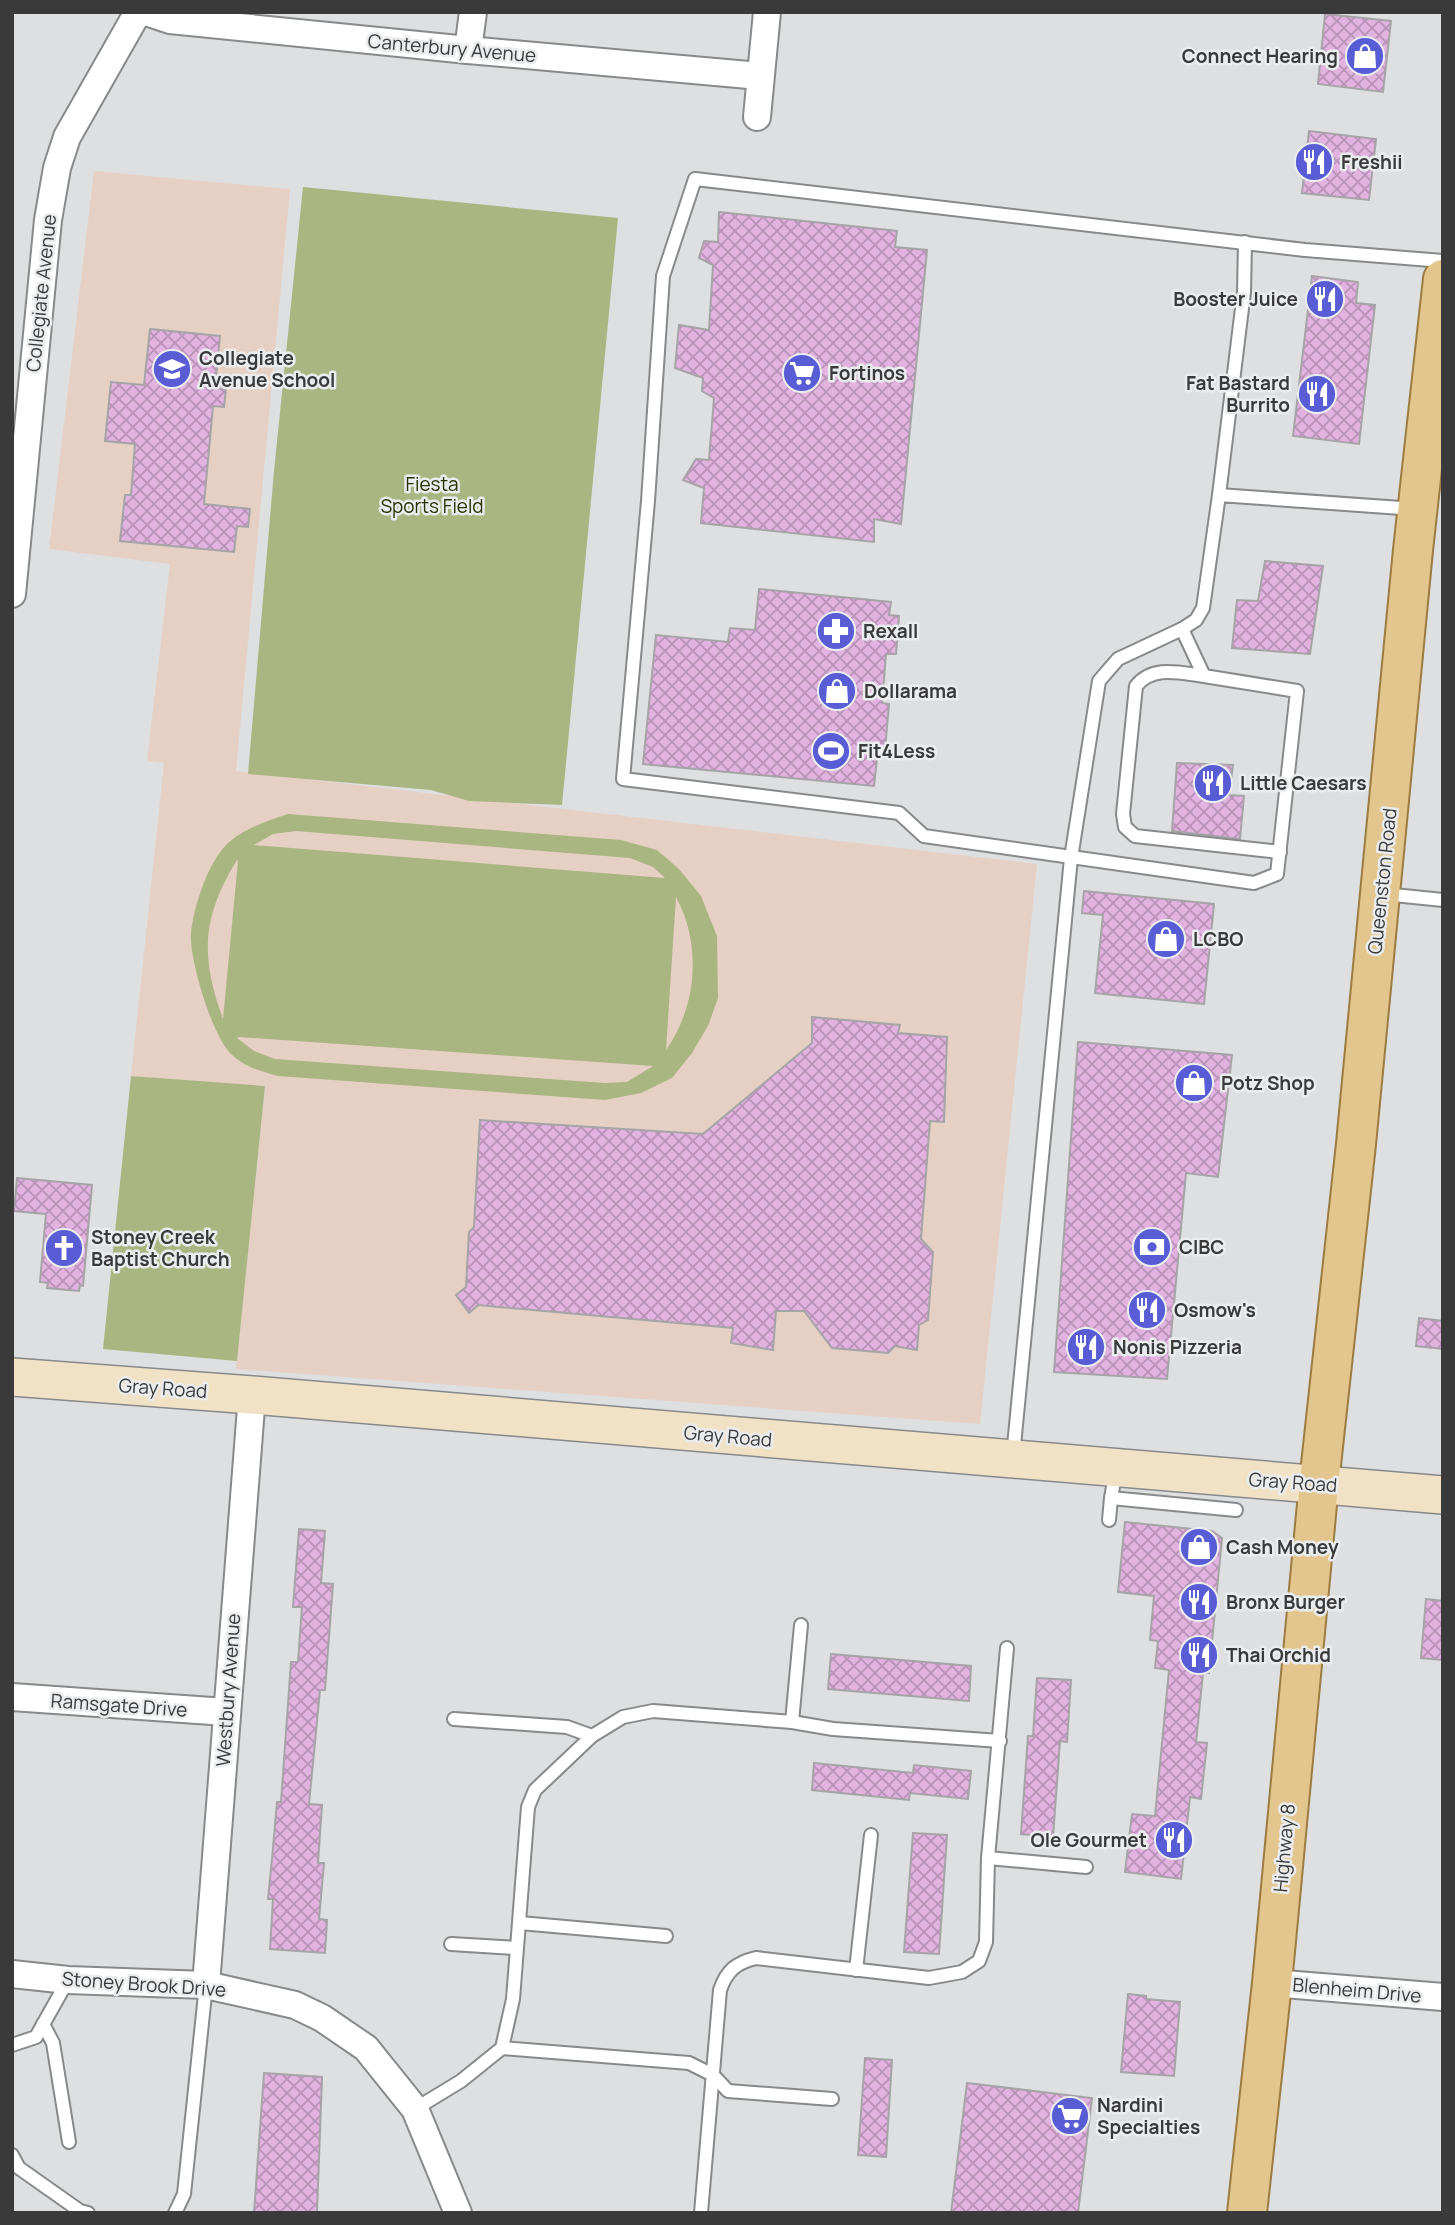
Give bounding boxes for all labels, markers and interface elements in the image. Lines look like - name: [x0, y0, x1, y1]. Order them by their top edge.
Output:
- street label: Canterbury Avenue: [367, 28, 537, 68]
- shop icon: Connect Hearing: [1344, 35, 1386, 77]
- place label: Connect Hearing: [1182, 43, 1338, 69]
- restaurant icon: Freshii: [1293, 141, 1335, 183]
- place label: Freshii: [1341, 149, 1403, 175]
- street label: Collegiate Avenue: [20, 213, 62, 373]
- restaurant icon: Booster Juice: [1304, 278, 1346, 320]
- place label: Booster Juice: [1173, 286, 1298, 312]
- place label: Collegiate Avenue School: [199, 345, 335, 393]
- school or university icon: Collegiate Avenue School: [151, 348, 193, 390]
- supermarket icon: Fortinos: [781, 352, 823, 394]
- place label: Fortinos: [829, 360, 905, 386]
- place label: Fat Bastard Burrito: [1186, 370, 1290, 418]
- restaurant icon: Fat Bastard Burrito: [1296, 373, 1338, 415]
- park label: Fiesta Sports Field: [380, 471, 484, 519]
- pharmacy icon: Rexall: [815, 610, 857, 652]
- place label: Rexall: [863, 618, 918, 644]
- shop icon: Dollarama: [816, 670, 858, 712]
- place label: Dollarama: [864, 678, 957, 704]
- sports icon: Fit4Less: [810, 730, 852, 772]
- place label: Fit4Less: [858, 738, 935, 764]
- restaurant icon: Little Caesars: [1192, 762, 1234, 804]
- place label: Little Caesars: [1240, 770, 1367, 796]
- street label: Queenston Road: [1361, 807, 1403, 955]
- shop icon: LCBO: [1145, 918, 1187, 960]
- place label: LCBO: [1193, 926, 1243, 952]
- shop icon: Potz Shop: [1173, 1062, 1215, 1104]
- place label: Potz Shop: [1221, 1070, 1315, 1096]
- place label: Stoney Creek Baptist Church: [91, 1224, 230, 1272]
- bank icon: CIBC: [1131, 1226, 1173, 1268]
- church icon: Stoney Creek Baptist Church: [43, 1227, 85, 1269]
- place label: CIBC: [1179, 1234, 1224, 1260]
- restaurant icon: Osmow's: [1126, 1289, 1168, 1331]
- place label: Osmow's: [1174, 1297, 1256, 1323]
- restaurant icon: Nonis Pizzeria: [1065, 1326, 1107, 1368]
- place label: Nonis Pizzeria: [1113, 1334, 1242, 1360]
- street label: Gray Road: [118, 1372, 208, 1404]
- street label: Gray Road: [683, 1419, 773, 1453]
- street label: Gray Road: [1248, 1466, 1338, 1498]
- shop icon: Cash Money: [1178, 1526, 1220, 1568]
- place label: Cash Money: [1226, 1534, 1339, 1560]
- restaurant icon: Bronx Burger: [1178, 1581, 1220, 1623]
- place label: Bronx Burger: [1226, 1589, 1346, 1615]
- street label: Westbury Avenue: [210, 1613, 246, 1767]
- restaurant icon: Thai Orchid: [1178, 1634, 1220, 1676]
- place label: Thai Orchid: [1226, 1642, 1331, 1668]
- street label: Ramsgate Drive: [50, 1687, 188, 1723]
- street label: Highway 8: [1267, 1803, 1301, 1893]
- restaurant icon: Ole Gourmet: [1153, 1819, 1195, 1861]
- place label: Ole Gourmet: [1030, 1827, 1147, 1853]
- street label: Stoney Brook Drive: [61, 1965, 227, 2003]
- street label: Blenheim Drive: [1291, 1971, 1423, 2009]
- place label: Nardini Specialties: [1097, 2092, 1200, 2140]
- supermarket icon: Nardini Specialties: [1049, 2095, 1091, 2137]

